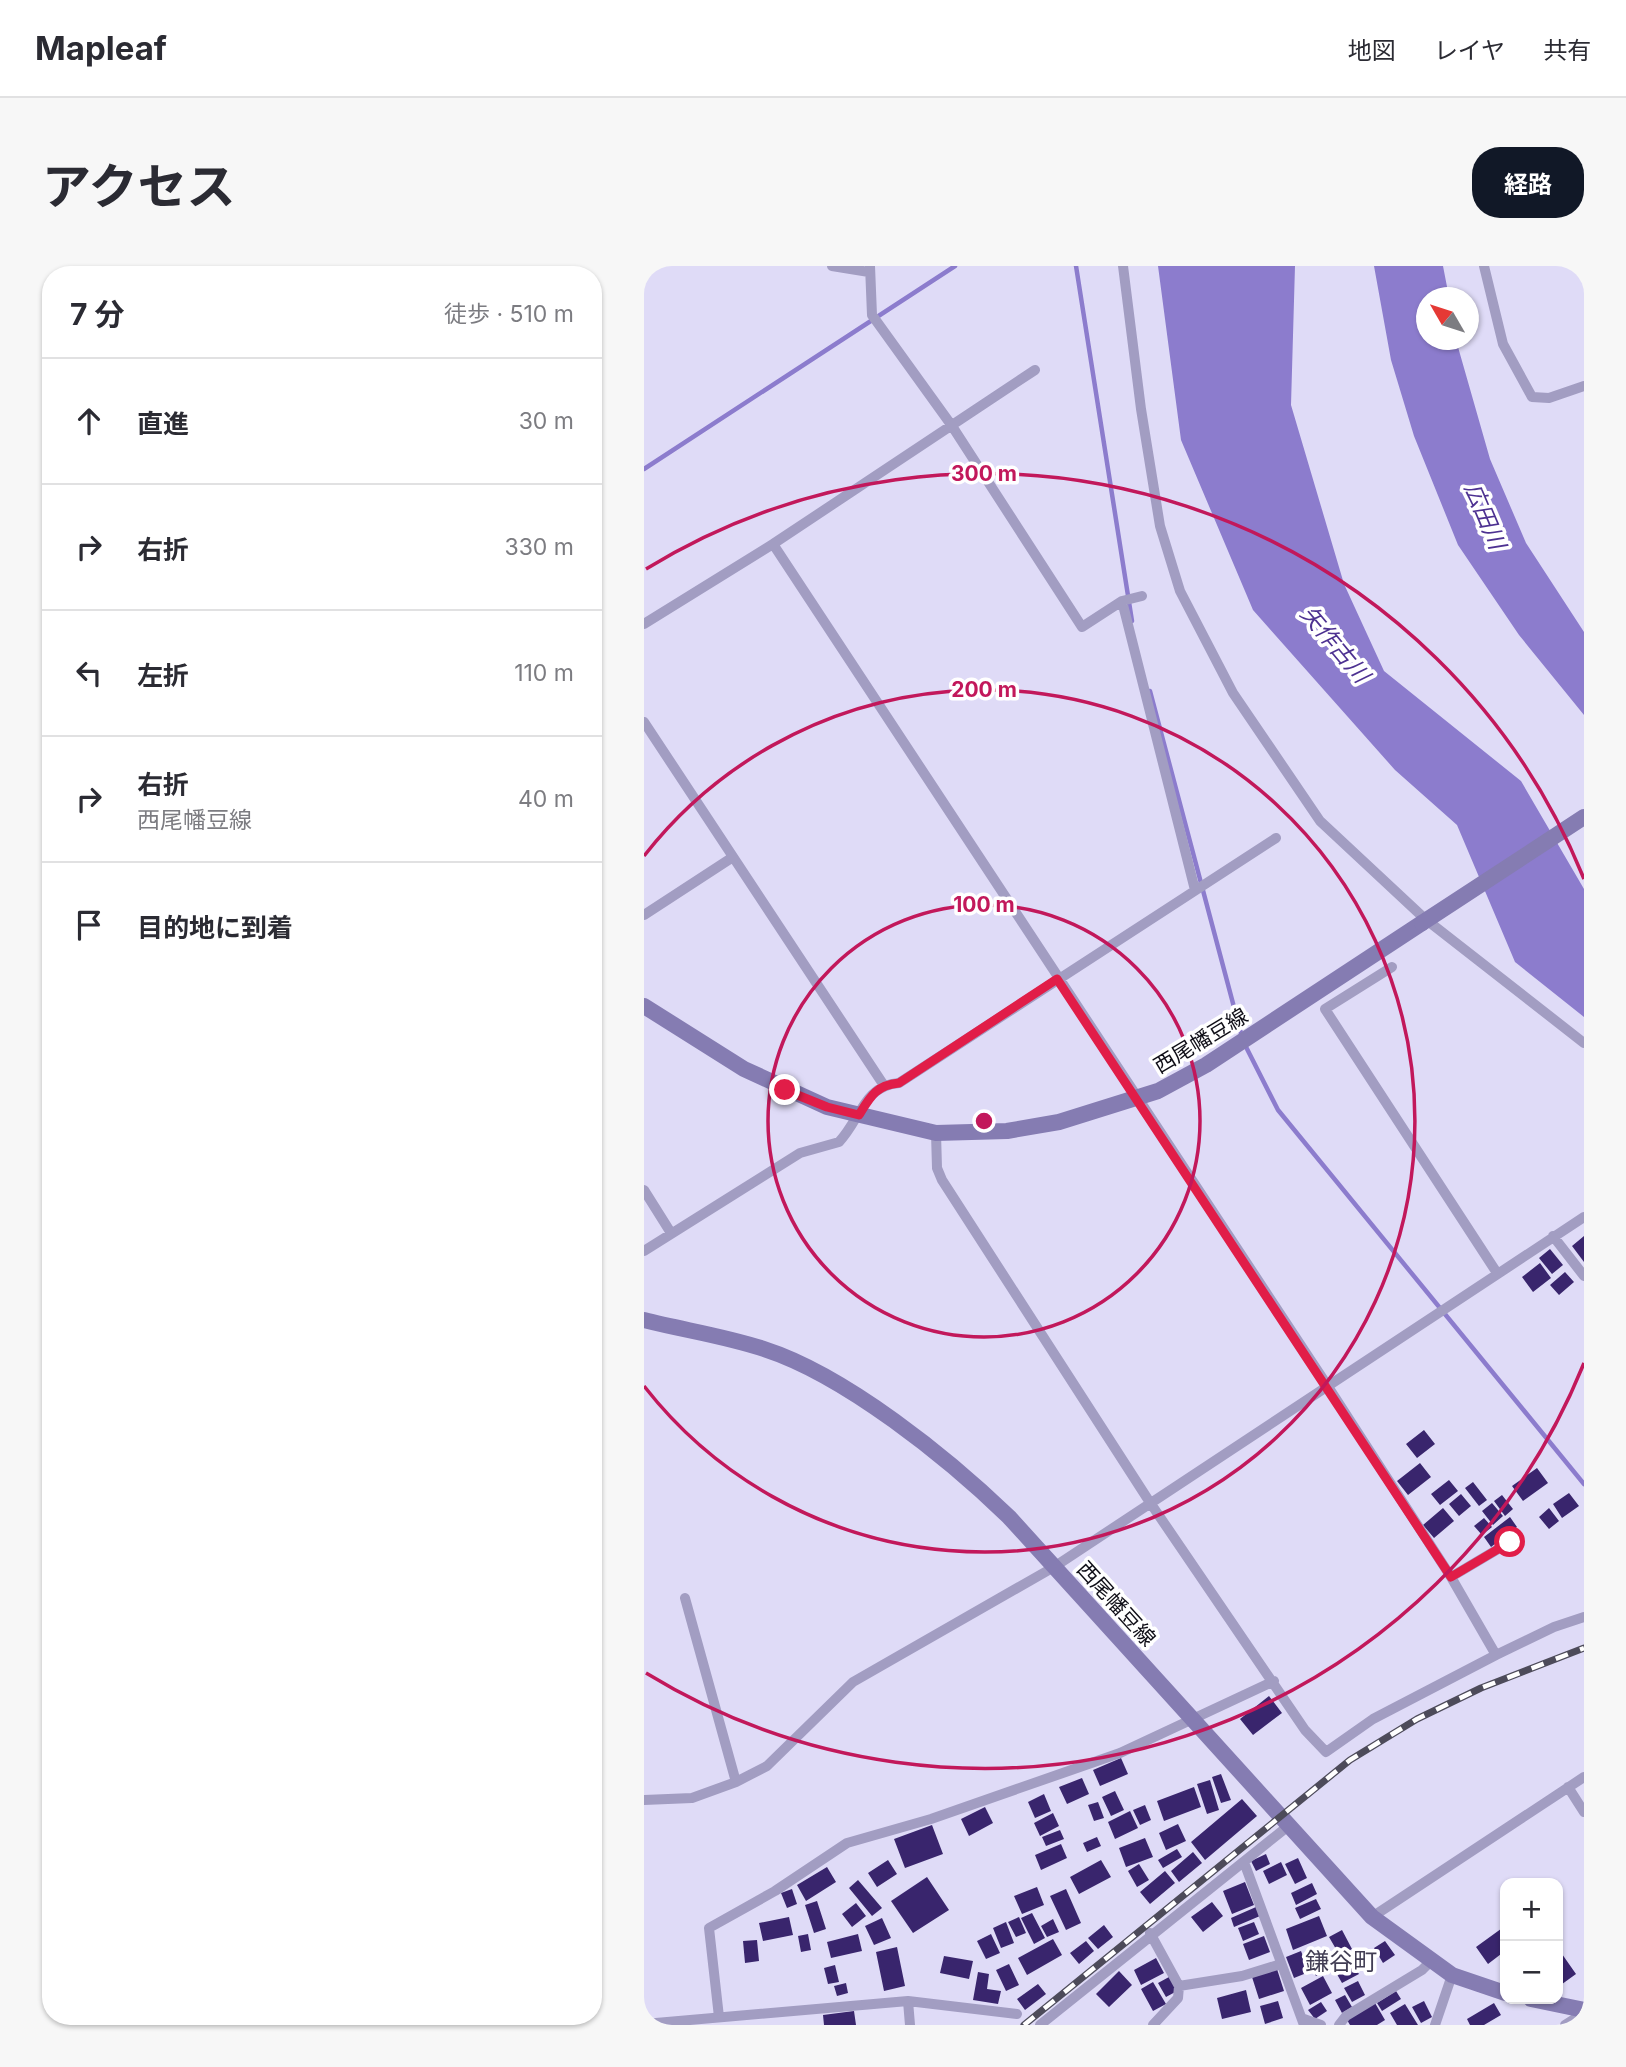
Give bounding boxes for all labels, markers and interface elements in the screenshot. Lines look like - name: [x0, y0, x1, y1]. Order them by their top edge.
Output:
- text: Mapleaf: [35, 28, 167, 68]
- text: 地図: [1348, 36, 1396, 65]
- text: レイヤ: [1434, 36, 1505, 65]
- text: 共有: [1543, 36, 1591, 65]
- button: 経路: [1472, 147, 1584, 218]
- text: アクセス: [42, 157, 236, 216]
- north arrow: [1416, 287, 1479, 350]
- text: 7 分: [70, 296, 125, 332]
- text: 徒歩 · 510 m: [444, 300, 574, 328]
- icon: ahead: [70, 402, 108, 440]
- text: 30 m: [519, 407, 574, 435]
- text: 直進: [137, 408, 189, 439]
- text: 300 m: [951, 461, 1017, 486]
- water label: 広田川: [1459, 479, 1513, 556]
- icon: right: [70, 528, 108, 566]
- text: 330 m: [504, 533, 574, 561]
- text: 右折: [137, 534, 189, 565]
- water label: 矢作古川: [1295, 600, 1377, 691]
- icon: left: [70, 654, 108, 692]
- text: 110 m: [514, 659, 574, 687]
- text: 左折: [137, 660, 189, 691]
- text: 200 m: [951, 677, 1017, 702]
- text: 右折: [137, 769, 189, 800]
- icon: right: [70, 780, 108, 818]
- text: 40 m: [518, 785, 574, 813]
- text: 西尾幡豆線: [137, 806, 252, 834]
- text: 100 m: [953, 892, 1015, 917]
- icon: arrive: [70, 906, 108, 944]
- text: 目的地に到着: [137, 912, 293, 943]
- street label: 西尾幡豆線: [1149, 1003, 1252, 1078]
- route end: [769, 1074, 800, 1105]
- centre of rings: [972, 1109, 996, 1133]
- route start: [1494, 1526, 1525, 1557]
- street label: 西尾幡豆線: [1072, 1556, 1161, 1651]
- map controls: [1500, 1878, 1563, 2004]
- button: +: [1500, 1878, 1563, 1941]
- button: −: [1500, 1941, 1563, 2004]
- district label: 鎌谷町: [1305, 1947, 1377, 1976]

